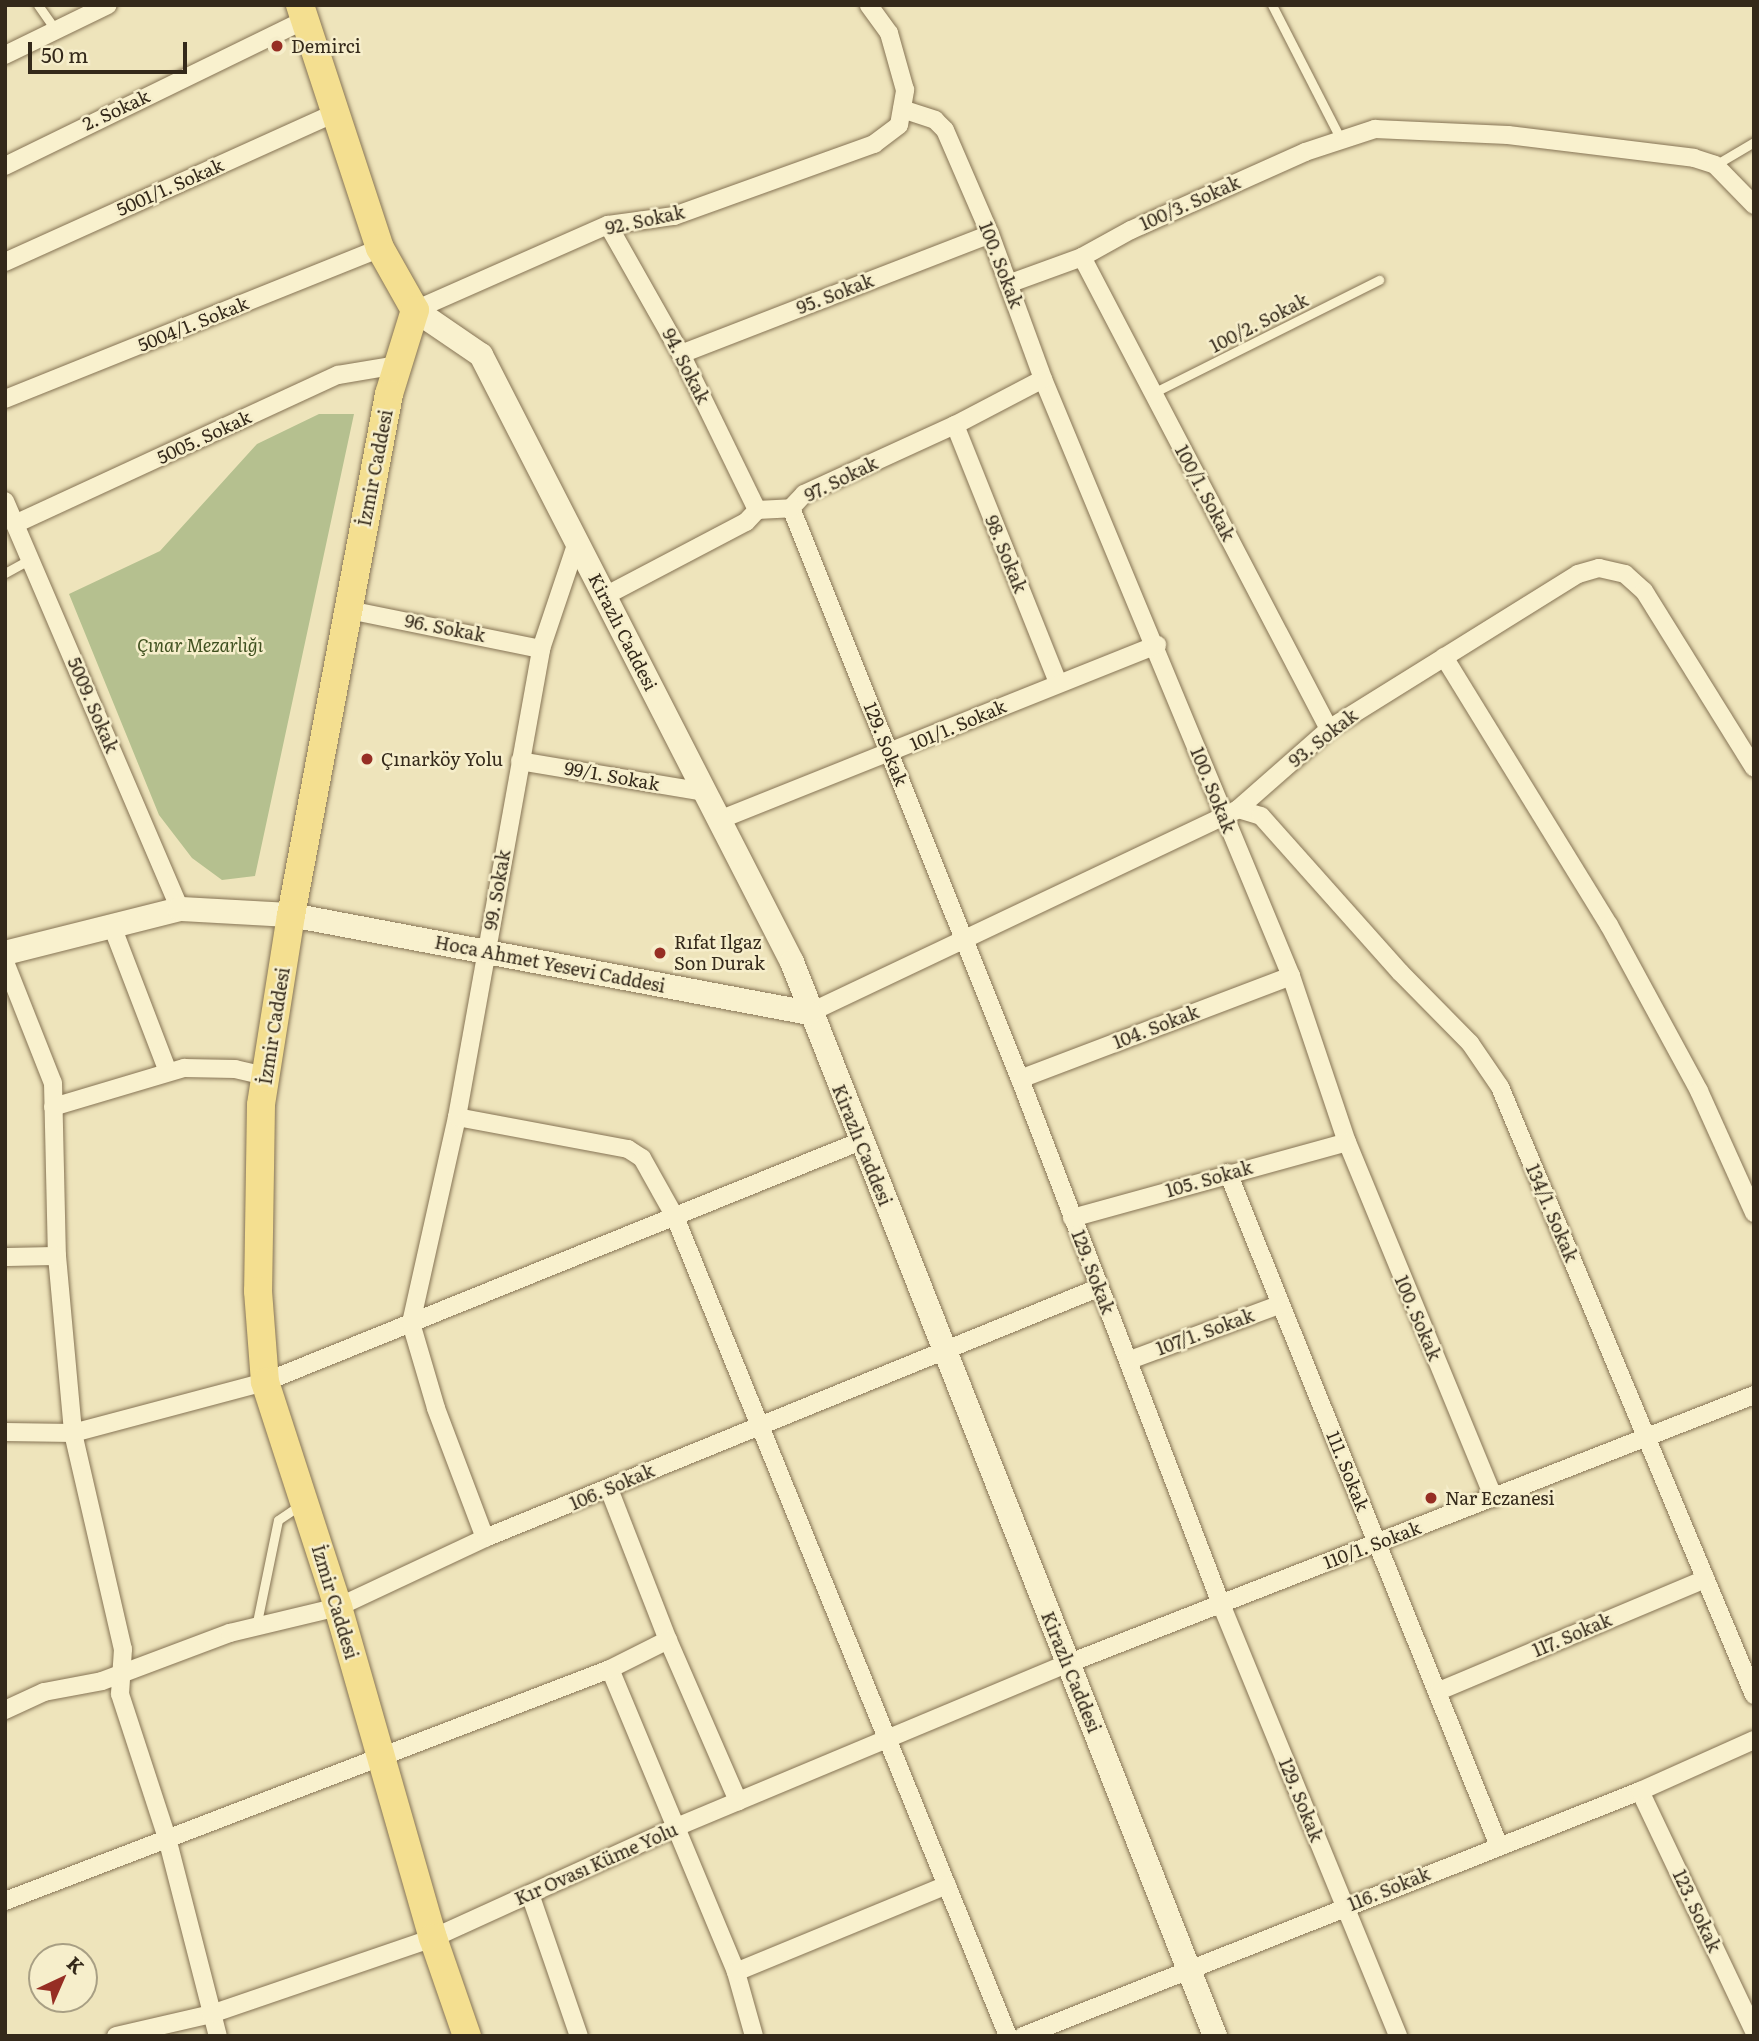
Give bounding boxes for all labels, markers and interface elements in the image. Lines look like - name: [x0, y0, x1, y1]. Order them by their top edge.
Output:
- scale bar: [32, 28, 191, 72]
- place label: Demirci: [291, 35, 361, 57]
- text: 50 m: [41, 38, 88, 69]
- marker: Demirci: [269, 38, 285, 54]
- street label: 2. Sokak: [79, 85, 153, 135]
- street label: 5001/1. Sokak: [113, 154, 227, 220]
- street label: 100/3. Sokak: [1137, 171, 1243, 235]
- street label: 92. Sokak: [603, 201, 687, 239]
- street label: 100. Sokak: [975, 219, 1027, 311]
- street label: 95. Sokak: [793, 269, 877, 319]
- street label: 100/2. Sokak: [1206, 289, 1312, 357]
- street label: 5004/1. Sokak: [135, 292, 251, 356]
- street label: 94. Sokak: [658, 325, 714, 407]
- street label: 5005. Sokak: [154, 406, 254, 468]
- street label: İzmir Caddesi: [353, 408, 397, 528]
- street label: 100/1. Sokak: [1171, 441, 1239, 545]
- street label: 97. Sokak: [801, 452, 881, 506]
- street label: 98. Sokak: [981, 512, 1031, 596]
- street label: Kirazlı Caddesi: [584, 570, 662, 694]
- street label: 96. Sokak: [403, 610, 487, 646]
- park label: Çınar Mezarlığı: [137, 634, 263, 656]
- street label: 5009. Sokak: [63, 654, 123, 756]
- street label: 101/1. Sokak: [907, 695, 1009, 755]
- street label: 129. Sokak: [859, 699, 913, 789]
- street label: 93. Sokak: [1284, 704, 1362, 772]
- street label: 100. Sokak: [1186, 744, 1240, 836]
- place label: Çınarköy Yolu: [381, 748, 503, 770]
- marker: Çınarköy Yolu: [359, 751, 375, 767]
- street label: 99/1. Sokak: [563, 757, 661, 795]
- street label: 99. Sokak: [479, 848, 515, 932]
- street label: Hoca Ahmet Yesevi Caddesi: [433, 931, 667, 997]
- place label: Rıfat Ilgaz Son Durak: [674, 932, 765, 974]
- marker: Rıfat Ilgaz Son Durak: [652, 945, 668, 961]
- street label: İzmir Caddesi: [254, 966, 294, 1086]
- street label: 104. Sokak: [1110, 1001, 1202, 1053]
- street label: Kirazlı Caddesi: [828, 1081, 896, 1209]
- street label: 105. Sokak: [1163, 1156, 1255, 1202]
- street label: 134/1. Sokak: [1522, 1161, 1582, 1265]
- street label: 129. Sokak: [1067, 1227, 1119, 1317]
- street label: 100. Sokak: [1390, 1272, 1446, 1364]
- street label: 107/1. Sokak: [1153, 1304, 1257, 1360]
- street label: 111. Sokak: [1322, 1428, 1374, 1514]
- street label: 106. Sokak: [567, 1460, 657, 1514]
- place label: Nar Eczanesi: [1445, 1487, 1554, 1509]
- marker: Nar Eczanesi: [1423, 1490, 1439, 1506]
- street label: 110/1. Sokak: [1320, 1517, 1424, 1573]
- street label: İzmir Caddesi: [307, 1542, 363, 1662]
- street label: Kirazlı Caddesi: [1037, 1608, 1105, 1736]
- street label: 117. Sokak: [1529, 1609, 1615, 1661]
- street label: 129. Sokak: [1274, 1755, 1328, 1845]
- street label: Kır Ovası Küme Yolu: [511, 1818, 681, 1910]
- street label: 116. Sokak: [1345, 1863, 1433, 1915]
- street label: 123. Sokak: [1669, 1866, 1725, 1956]
- north arrow: [28, 1943, 98, 2013]
- text: K: [61, 1949, 91, 1980]

